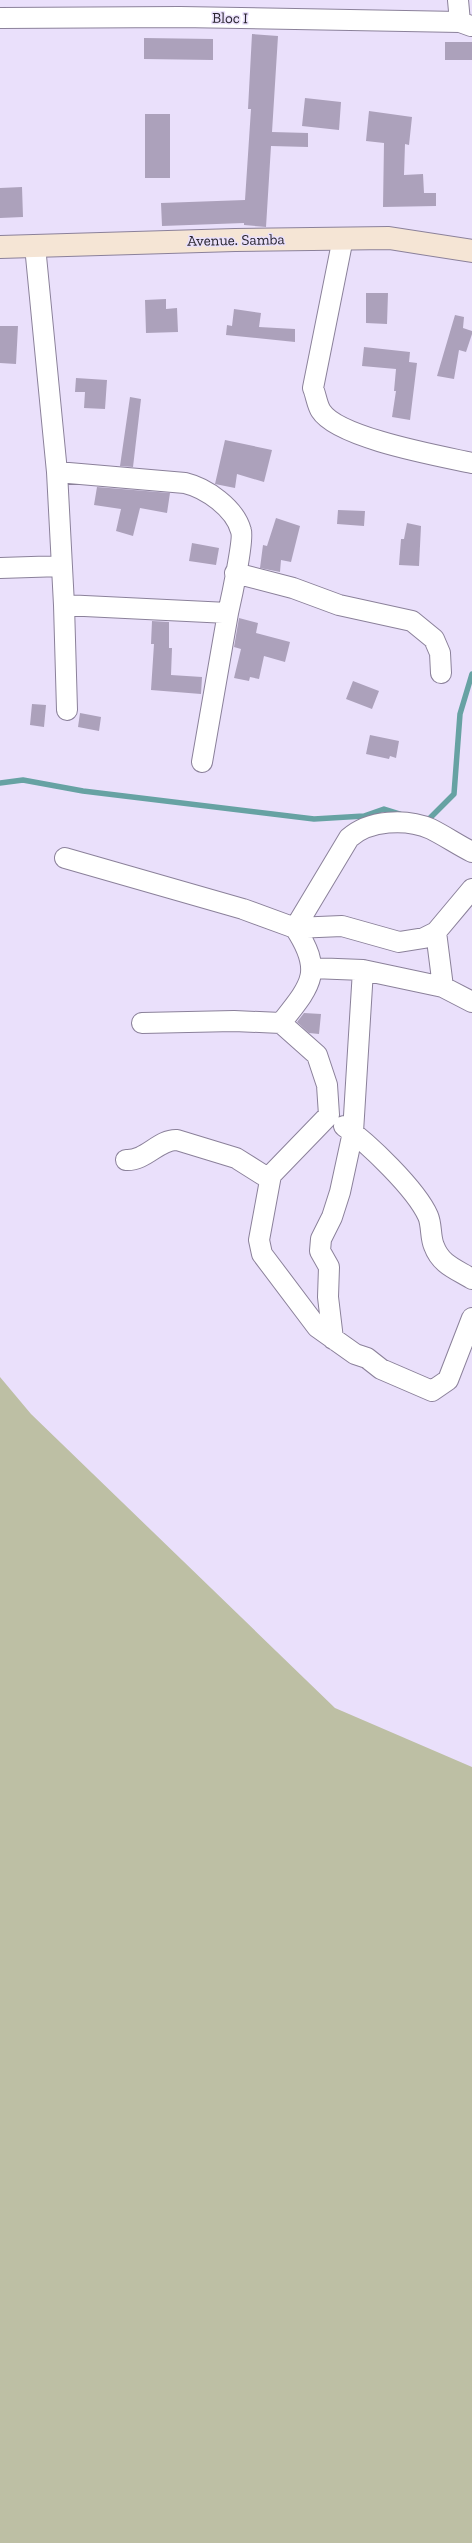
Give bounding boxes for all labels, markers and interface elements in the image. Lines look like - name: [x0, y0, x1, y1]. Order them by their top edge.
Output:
- street label: Bloc I: [212, 9, 248, 27]
- street label: Avenue. Samba: [187, 230, 285, 250]

